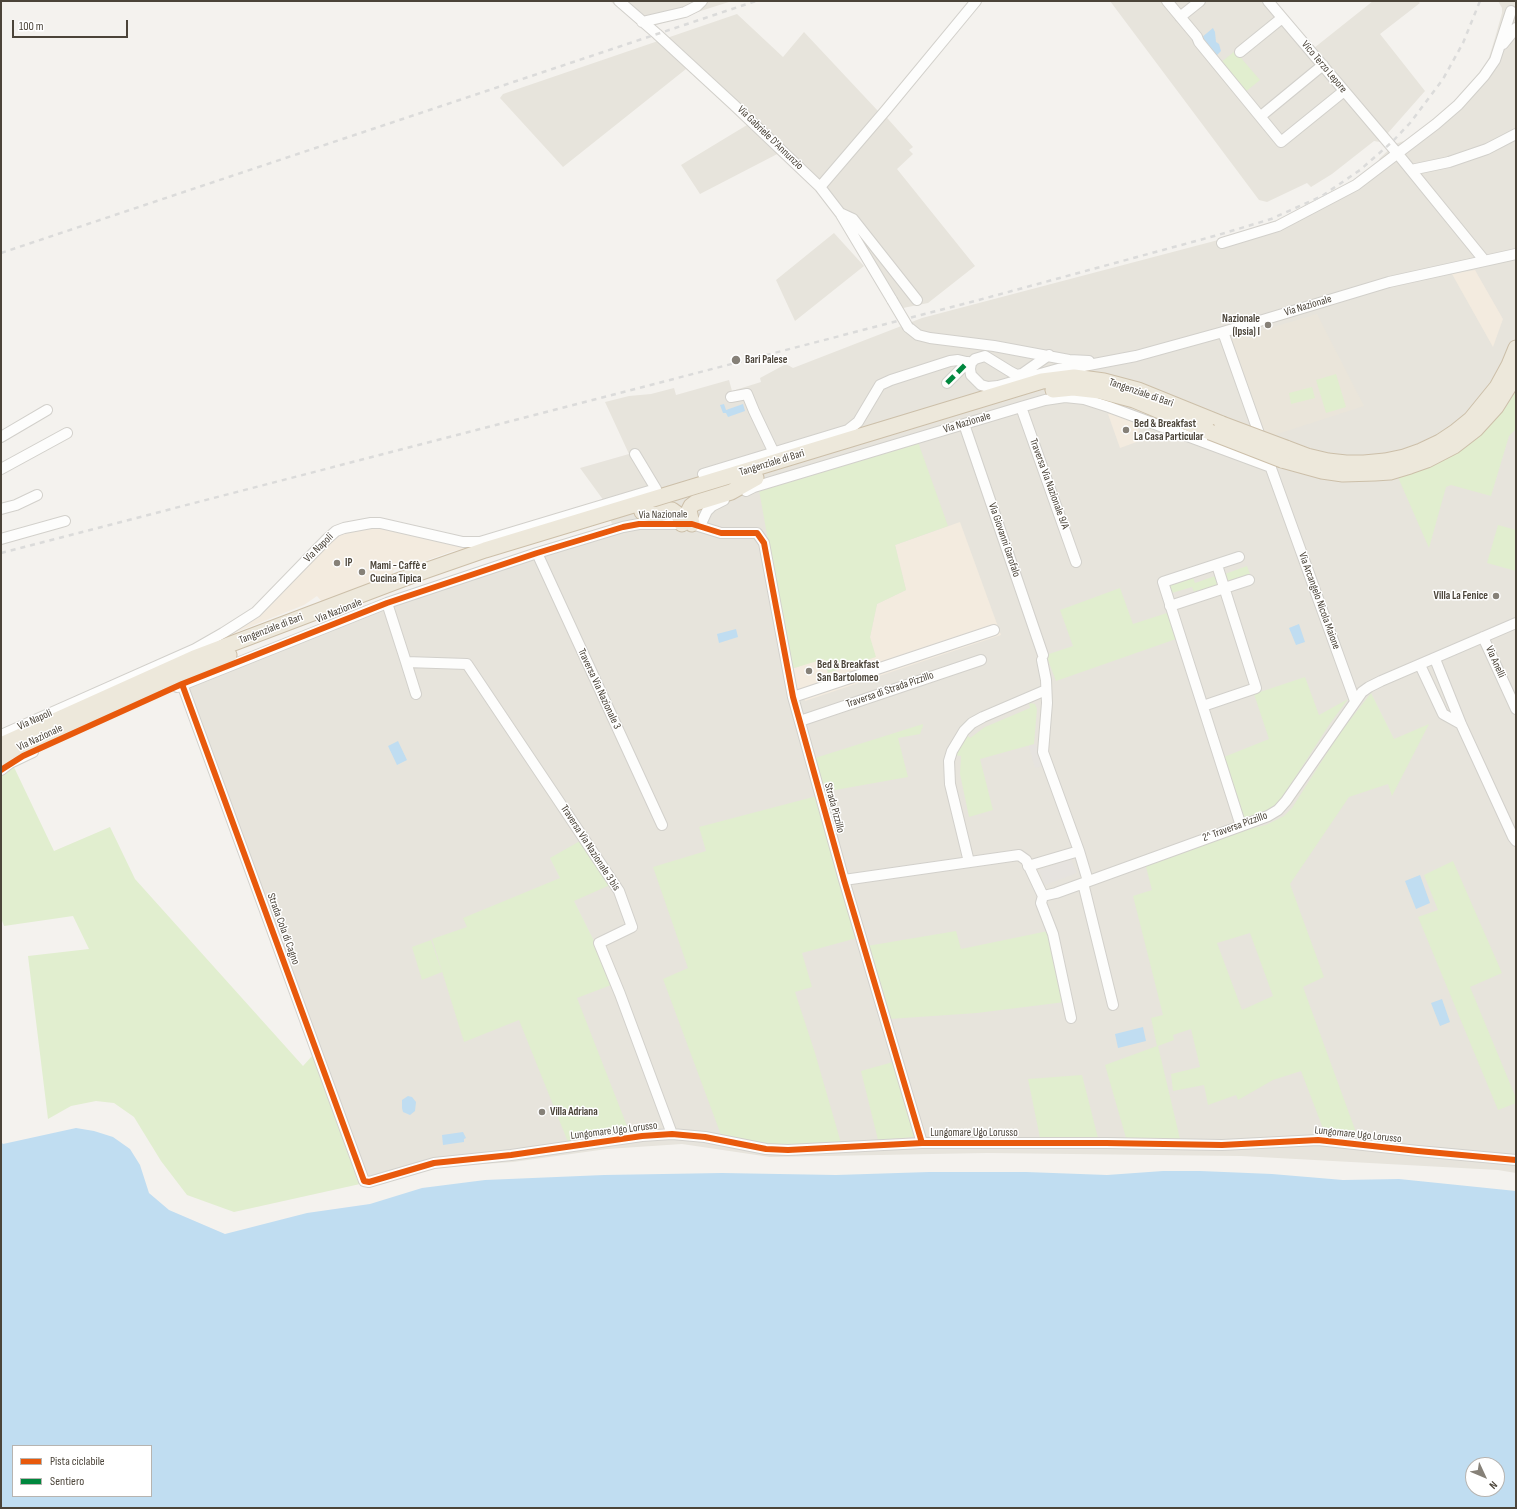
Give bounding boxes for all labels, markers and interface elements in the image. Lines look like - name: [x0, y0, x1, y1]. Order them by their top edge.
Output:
- scale bar: [14, 12, 130, 38]
- text: 100 m: [19, 19, 44, 34]
- street label: Vico Terzo Lepore: [1298, 38, 1350, 96]
- street label: Via Gabriele D'Annunzio: [734, 103, 806, 173]
- street label: Via Nazionale: [1283, 293, 1333, 319]
- place label: Nazionale (Ipsia) I: [1222, 312, 1260, 338]
- marker: Nazionale (Ipsia) I: [1263, 320, 1273, 330]
- place label: Bari Palese: [745, 353, 787, 367]
- marker: Bari Palese: [730, 354, 742, 366]
- street label: Tangenziale di Bari: [1107, 376, 1175, 410]
- street label: Via Nazionale: [942, 410, 992, 436]
- place label: Bed & Breakfast La Casa Particular: [1134, 417, 1203, 443]
- marker: Bed & Breakfast La Casa Particular: [1121, 425, 1131, 435]
- street label: Traversa Via Nazionale 9/A: [1026, 437, 1072, 531]
- street label: Tangenziale di Bari: [738, 447, 806, 479]
- street label: Via Giovanni Garofalo: [985, 501, 1023, 579]
- street label: Via Nazionale: [638, 508, 688, 522]
- street label: Via Napoli: [302, 531, 336, 565]
- street label: Via Arcangelo Nicola Maione: [1295, 551, 1343, 651]
- place label: IP: [345, 556, 352, 570]
- marker: IP: [332, 558, 342, 568]
- place label: Mami - Caffè e Cucina Tipica: [370, 559, 427, 585]
- marker: Mami - Caffè e Cucina Tipica: [357, 567, 367, 577]
- place label: Villa La Fenice: [1434, 589, 1488, 603]
- marker: Villa La Fenice: [1491, 591, 1501, 601]
- street label: Via Nazionale: [314, 596, 364, 626]
- street label: Tangenziale di Bari: [237, 611, 305, 647]
- street label: Via Anelli: [1482, 644, 1508, 680]
- street label: Traversa Via Nazionale 3: [575, 647, 623, 731]
- place label: Bed & Breakfast San Bartolomeo: [817, 658, 879, 684]
- marker: Bed & Breakfast San Bartolomeo: [804, 666, 814, 676]
- street label: Traversa di Strada Pizzillo: [844, 669, 936, 711]
- street label: Via Napoli: [16, 707, 54, 733]
- street label: Via Nazionale: [15, 722, 65, 754]
- street label: Strada Pizzillo: [821, 782, 847, 834]
- street label: Traversa Via Nazionale 3 bis: [557, 803, 623, 893]
- street label: 2^ Traversa Pizzillo: [1201, 809, 1269, 845]
- street label: Strada Cola di Cagno: [264, 891, 302, 967]
- place label: Villa Adriana: [550, 1105, 598, 1119]
- marker: Villa Adriana: [537, 1107, 547, 1117]
- street label: Lungomare Ugo Lorusso: [570, 1119, 658, 1143]
- street label: Lungomare Ugo Lorusso: [1314, 1124, 1402, 1146]
- street label: Lungomare Ugo Lorusso: [930, 1126, 1018, 1140]
- legend: [12, 1445, 152, 1497]
- text: Pista ciclabile: [50, 1454, 105, 1469]
- north arrow: [1465, 1457, 1505, 1497]
- text: Sentiero: [50, 1474, 84, 1489]
- text: N: [1487, 1478, 1500, 1492]

